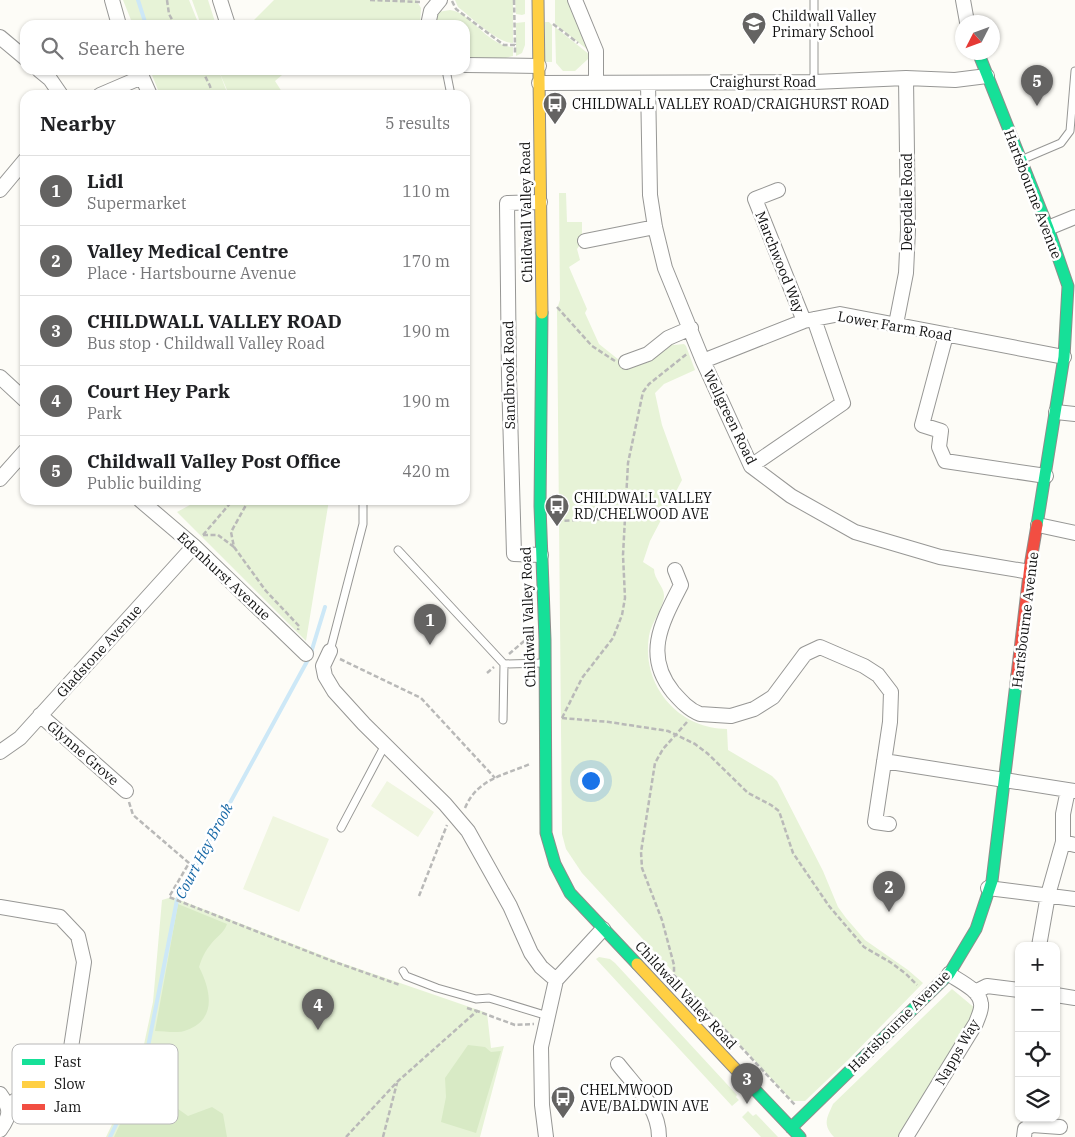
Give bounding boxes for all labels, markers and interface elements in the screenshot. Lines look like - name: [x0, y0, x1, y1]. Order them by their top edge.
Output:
- place label: Childwall Valley Primary School: [772, 7, 877, 41]
- school or university icon: Childwall Valley Primary School: [741, 11, 767, 45]
- north arrow: [955, 15, 1000, 60]
- search box: [20, 20, 470, 75]
- icon: search: [38, 34, 66, 62]
- text: Search here: [78, 36, 185, 60]
- pin: 5: [1021, 65, 1053, 106]
- street label: Craighurst Road: [710, 73, 817, 91]
- bus stop icon: CHILDWALL VALLEY ROAD/CRAIGHURST ROAD: [542, 91, 568, 125]
- place label: CHILDWALL VALLEY ROAD/CRAIGHURST ROAD: [572, 95, 889, 113]
- text: Nearby: [40, 109, 116, 137]
- text: 5 results: [385, 113, 450, 133]
- street label: Hartsbourne Avenue: [1000, 127, 1066, 261]
- street label: Childwall Valley Road: [516, 141, 536, 283]
- street label: Deepdale Road: [898, 152, 916, 251]
- text: Lidl: [87, 169, 123, 193]
- text: 1: [51, 181, 61, 201]
- text: 110 m: [402, 181, 450, 201]
- text: Supermarket: [87, 193, 186, 213]
- street label: Marchwood Way: [751, 208, 809, 316]
- text: Valley Medical Centre: [87, 239, 289, 263]
- text: 2: [51, 251, 61, 271]
- text: 170 m: [402, 251, 450, 271]
- text: Place · Hartsbourne Avenue: [87, 263, 296, 283]
- street label: Lower Farm Road: [836, 307, 954, 345]
- text: CHILDWALL VALLEY ROAD: [87, 309, 342, 333]
- street label: Sandbrook Road: [499, 320, 519, 429]
- text: 3: [51, 321, 61, 341]
- text: 190 m: [402, 321, 450, 341]
- text: Bus stop · Childwall Valley Road: [87, 333, 325, 353]
- street label: Wellgreen Road: [699, 367, 761, 468]
- text: Court Hey Park: [87, 379, 230, 403]
- text: 4: [51, 391, 61, 411]
- text: 190 m: [402, 391, 450, 411]
- text: Park: [87, 403, 122, 423]
- text: Childwall Valley Post Office: [87, 449, 341, 473]
- text: 5: [51, 461, 61, 481]
- text: 420 m: [402, 461, 450, 481]
- text: Public building: [87, 473, 201, 493]
- place label: CHILDWALL VALLEY RD/CHELWOOD AVE: [574, 489, 712, 523]
- bus stop icon: CHILDWALL VALLEY RD/CHELWOOD AVE: [544, 493, 570, 527]
- street label: Edenhurst Avenue: [173, 528, 275, 624]
- street label: Childwall Valley Road: [517, 546, 539, 688]
- street label: Hartsbourne Avenue: [1008, 551, 1042, 689]
- street label: Gladstone Avenue: [53, 601, 145, 701]
- pin: 1: [414, 604, 446, 645]
- street label: Glynne Grove: [43, 717, 123, 789]
- your location: [578, 768, 604, 794]
- water label: Court Hey Brook: [170, 800, 237, 902]
- pin: 2: [873, 871, 905, 912]
- street label: Childwall Valley Road: [631, 937, 741, 1053]
- map controls: [1015, 942, 1060, 1122]
- button: +: [1015, 942, 1060, 987]
- street label: Hartsbourne Avenue: [844, 966, 954, 1076]
- button: −: [1015, 987, 1060, 1032]
- pin: 4: [302, 989, 334, 1030]
- street label: Napps Way: [931, 1015, 983, 1088]
- button: locate: [1015, 1032, 1060, 1077]
- legend: [12, 1044, 178, 1124]
- text: Fast: [54, 1053, 82, 1071]
- pin: 3: [731, 1063, 763, 1104]
- text: Slow: [54, 1075, 85, 1093]
- button: layers: [1015, 1077, 1060, 1122]
- place label: CHELMWOOD AVE/BALDWIN AVE: [580, 1081, 709, 1115]
- bus stop icon: CHELMWOOD AVE/BALDWIN AVE: [550, 1085, 576, 1119]
- text: Jam: [54, 1098, 81, 1116]

